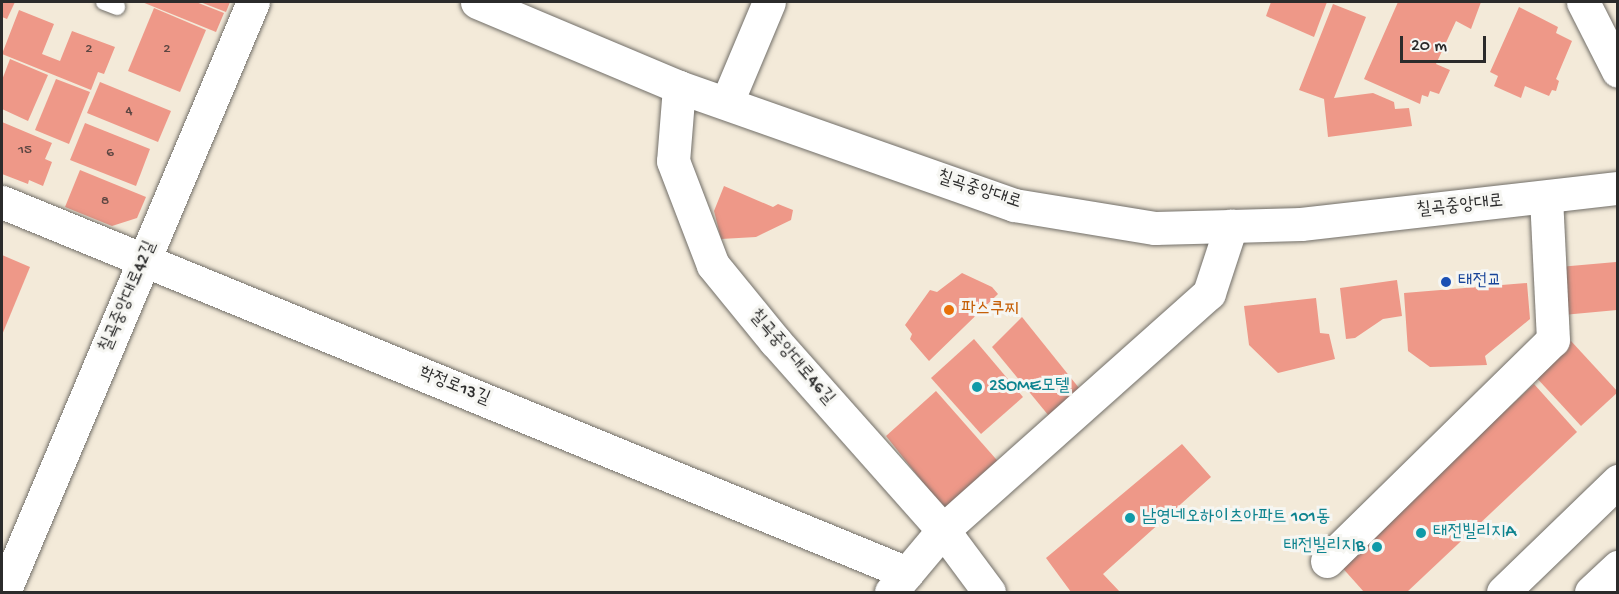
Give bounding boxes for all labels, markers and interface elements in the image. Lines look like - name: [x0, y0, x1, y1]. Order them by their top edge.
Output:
- scale bar: [1403, 24, 1488, 62]
- text: 20 m: [1411, 36, 1447, 57]
- house number: 2: [85, 41, 93, 59]
- house number: 2: [163, 41, 171, 59]
- house number: 4: [125, 103, 133, 121]
- house number: 15: [18, 142, 32, 160]
- house number: 6: [106, 145, 114, 163]
- street label: 칠곡중앙대로: [934, 167, 1024, 215]
- street label: 칠곡중앙대로: [1416, 192, 1504, 222]
- house number: 8: [101, 193, 109, 211]
- street label: 칠곡중앙대로42길: [96, 238, 162, 356]
- place label: 태전교: [1458, 271, 1501, 293]
- marker: 태전교: [1439, 275, 1453, 289]
- place label: 파스쿠찌: [961, 299, 1019, 321]
- marker: 파스쿠찌: [942, 303, 956, 317]
- street label: 칠곡중앙대로46길: [744, 306, 838, 410]
- street label: 학정로13길: [415, 363, 493, 411]
- place label: 2SOME모텔: [989, 376, 1070, 398]
- marker: 2SOME모텔: [970, 380, 984, 394]
- place label: 남영네오하이츠아파트 101동: [1142, 507, 1330, 529]
- marker: 남영네오하이츠아파트 101동: [1123, 511, 1137, 525]
- place label: 태전빌리지A: [1433, 522, 1516, 544]
- marker: 태전빌리지A: [1414, 526, 1428, 540]
- place label: 태전빌리지B: [1283, 536, 1365, 558]
- marker: 태전빌리지B: [1370, 540, 1384, 554]

